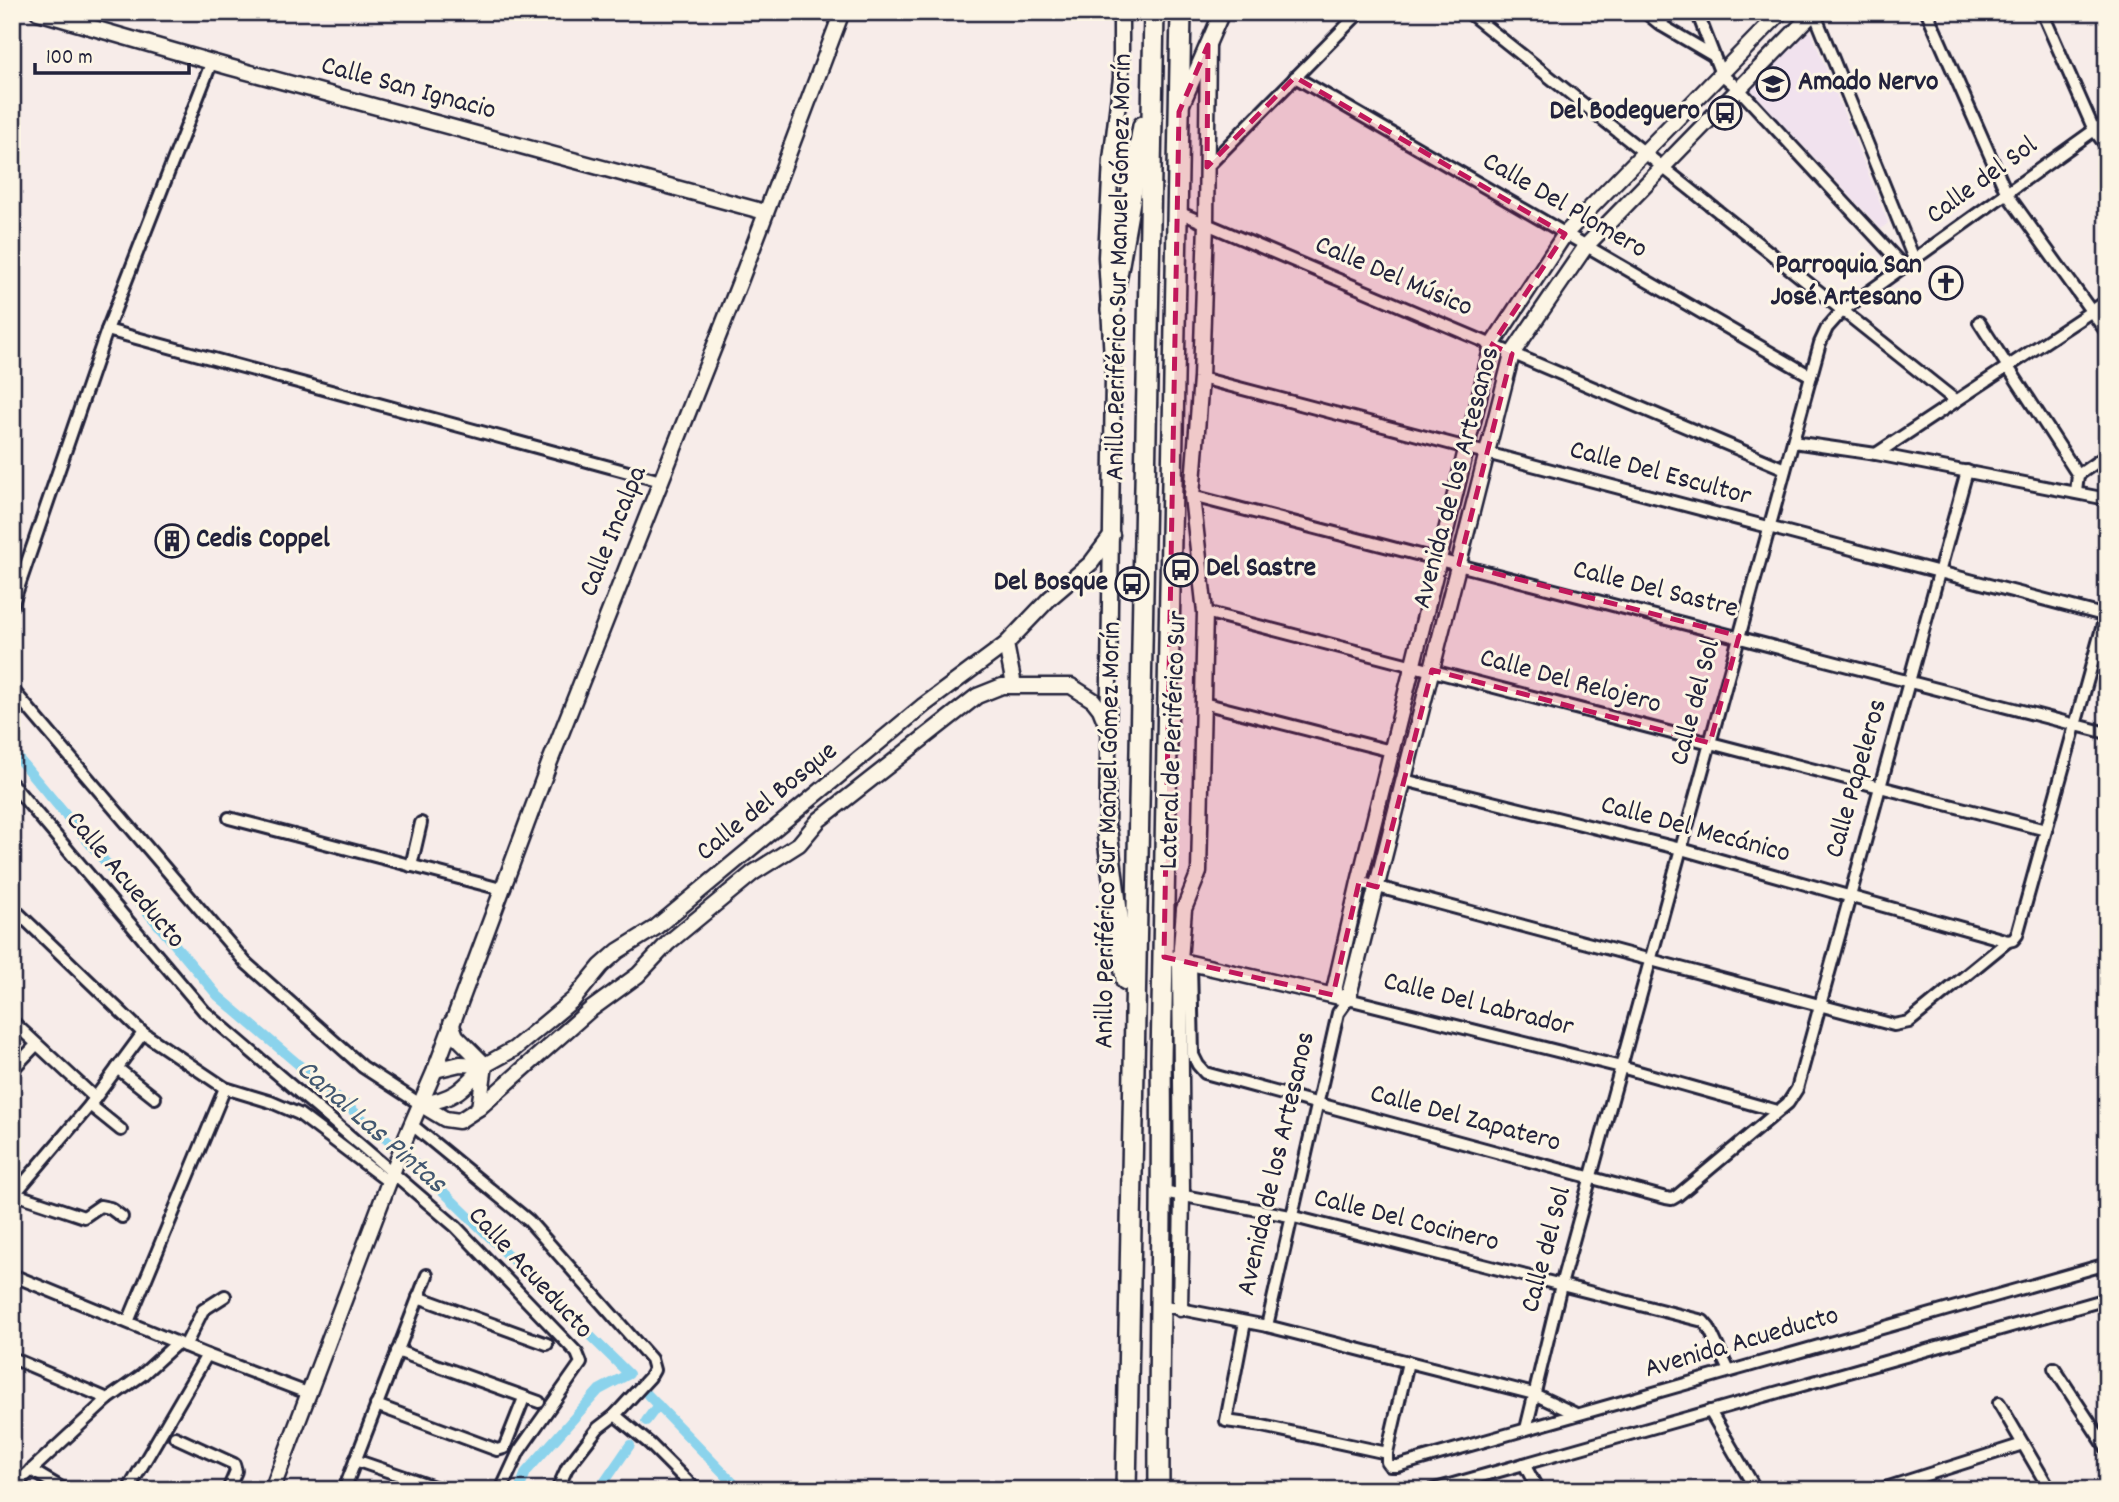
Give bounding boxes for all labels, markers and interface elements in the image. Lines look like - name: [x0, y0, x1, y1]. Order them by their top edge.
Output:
- scale bar: [35, 32, 189, 76]
- text: 100 m: [46, 44, 93, 74]
- street label: Calle San Ignacio: [316, 47, 500, 133]
- street label: Anillo Periférico Sur Manuel Gómez Morín: [1097, 53, 1145, 481]
- place label: Amado Nervo: [1798, 64, 1938, 104]
- school or university icon: Amado Nervo: [1754, 65, 1792, 103]
- place label: Del Bodeguero: [1549, 93, 1700, 133]
- bus stop icon: Del Bodeguero: [1706, 94, 1744, 132]
- street label: Calle del Sol: [1919, 128, 2047, 236]
- street label: Calle Del Plomero: [1474, 143, 1654, 271]
- street label: Calle Del Músico: [1308, 227, 1478, 329]
- place label: Parroquia San José Artesano: [1770, 247, 1922, 319]
- church icon: Parroquia San José Artesano: [1927, 264, 1965, 302]
- street label: Avenida de los Artesanos: [1404, 343, 1512, 613]
- street label: Calle Del Escultor: [1565, 432, 1756, 519]
- street label: Calle Incalpa: [571, 460, 660, 603]
- place label: Cedis Coppel: [196, 521, 330, 561]
- building icon: Cedis Coppel: [153, 522, 191, 560]
- place label: Del Sastre: [1206, 550, 1316, 590]
- bus stop icon: Del Sastre: [1162, 551, 1200, 589]
- street label: Calle Del Sastre: [1568, 551, 1742, 631]
- place label: Del Bosque: [994, 564, 1108, 604]
- bus stop icon: Del Bosque: [1113, 565, 1151, 603]
- street label: Lateral de Periférico Sur: [1150, 609, 1200, 870]
- street label: Anillo Periférico Sur Manuel Gómez Morín: [1086, 621, 1134, 1049]
- street label: Calle del Sol: [1661, 635, 1733, 770]
- street label: Calle Del Relojero: [1475, 640, 1665, 726]
- street label: Calle Papeleros: [1816, 695, 1900, 863]
- street label: Calle del Bosque: [689, 733, 847, 873]
- street label: Calle Del Mecánico: [1596, 786, 1794, 876]
- street label: Calle Acueducto: [54, 803, 194, 959]
- street label: Calle Del Labrador: [1379, 963, 1578, 1049]
- street label: Avenida de los Artesanos: [1228, 1028, 1328, 1300]
- water label: Canal Las Pintas: [285, 1050, 456, 1207]
- street label: Calle Del Zapatero: [1365, 1075, 1565, 1165]
- street label: Calle Del Cocinero: [1309, 1180, 1503, 1264]
- street label: Calle del Sol: [1512, 1182, 1584, 1317]
- street label: Calle Acueducto: [457, 1198, 601, 1350]
- street label: Avenida Acueducto: [1640, 1297, 1844, 1391]

